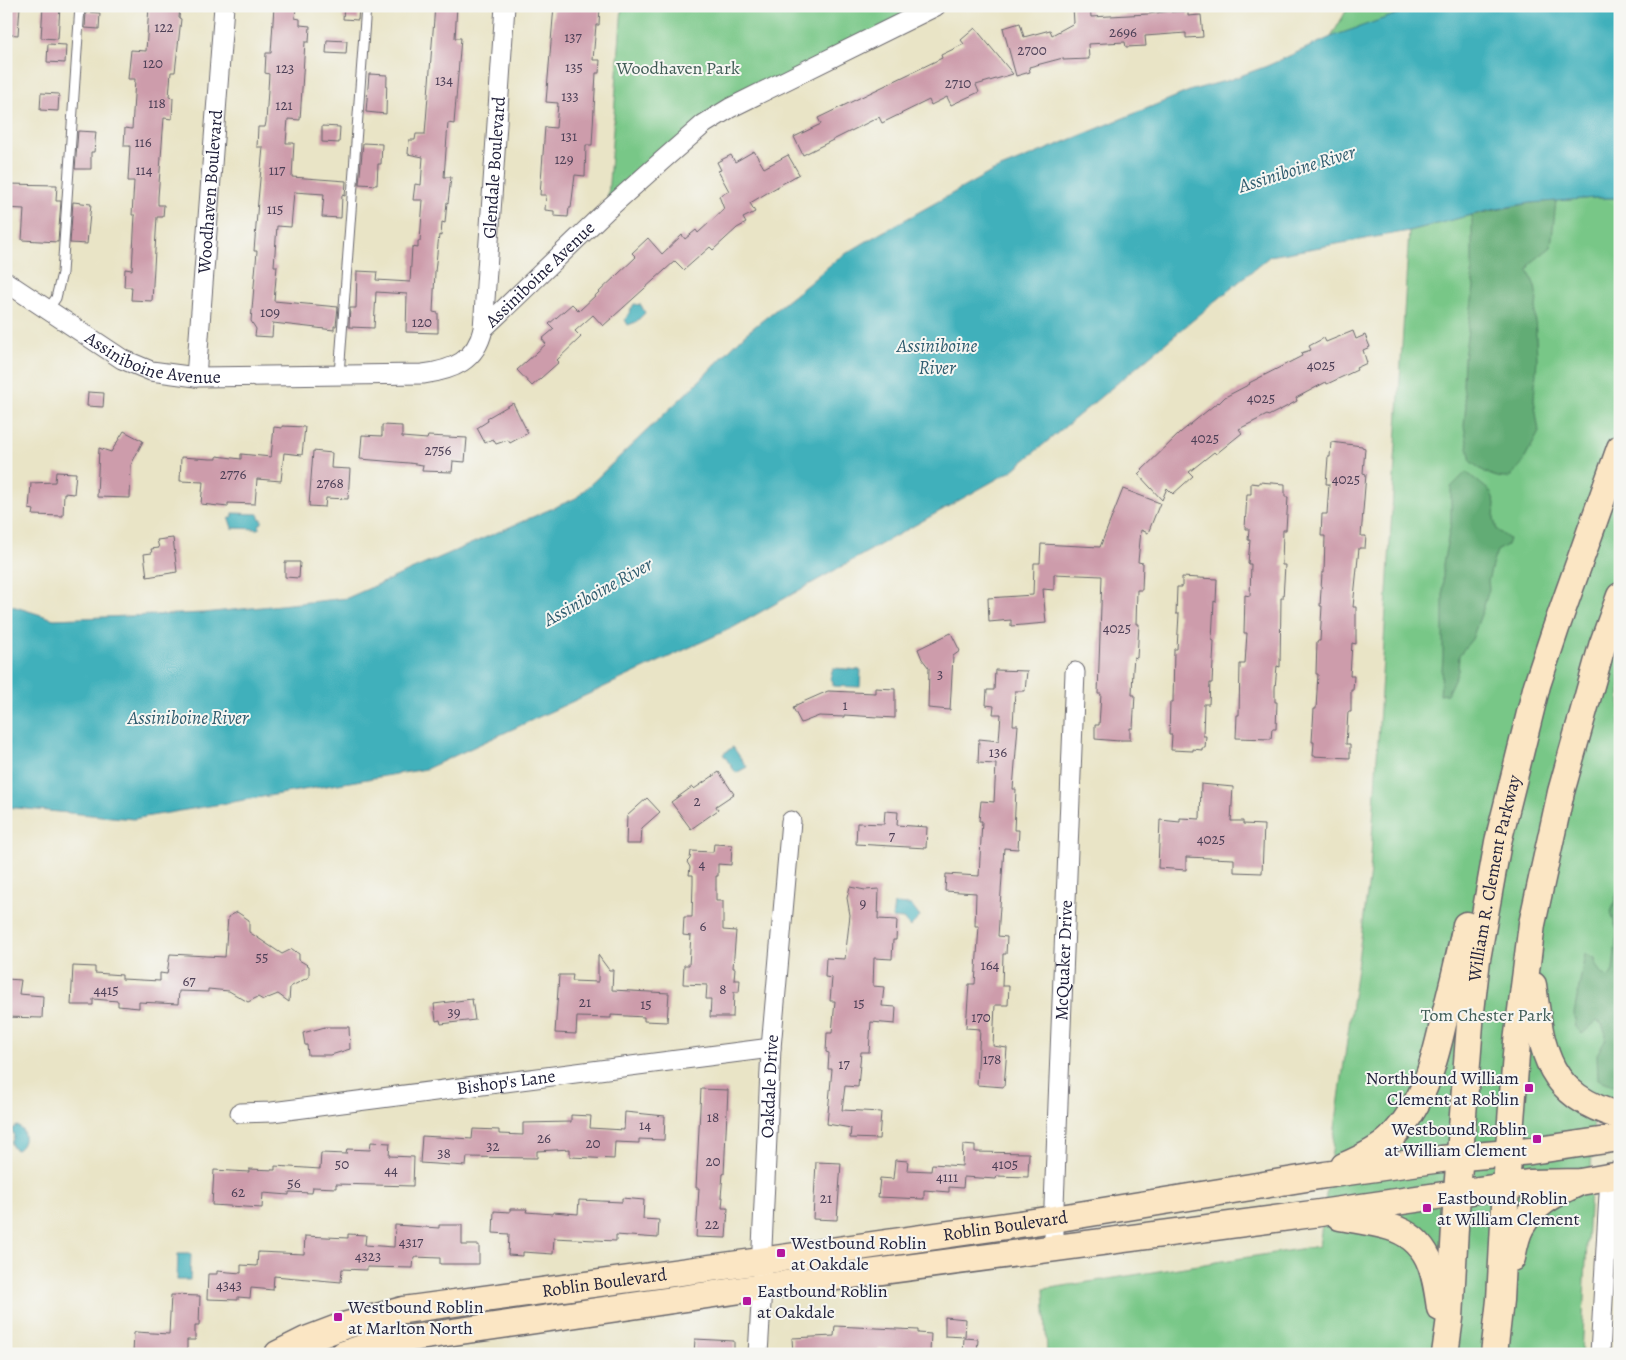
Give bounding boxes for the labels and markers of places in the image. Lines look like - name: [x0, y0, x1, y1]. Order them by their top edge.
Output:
- place label: Northbound William Clement at Roblin: [1366, 1066, 1519, 1111]
- marker: Northbound William Clement at Roblin: [1523, 1082, 1535, 1094]
- place label: Westbound Roblin at William Clement: [1385, 1117, 1527, 1162]
- marker: Westbound Roblin at William Clement: [1531, 1133, 1543, 1145]
- place label: Eastbound Roblin at William Clement: [1437, 1186, 1579, 1231]
- marker: Eastbound Roblin at William Clement: [1421, 1202, 1433, 1214]
- place label: Westbound Roblin at Oakdale: [790, 1231, 927, 1276]
- marker: Westbound Roblin at Oakdale: [775, 1247, 787, 1259]
- place label: Eastbound Roblin at Oakdale: [757, 1279, 888, 1324]
- place label: Westbound Roblin at Marlton North: [347, 1295, 484, 1340]
- marker: Eastbound Roblin at Oakdale: [741, 1295, 753, 1307]
- marker: Westbound Roblin at Marlton North: [332, 1311, 344, 1323]

